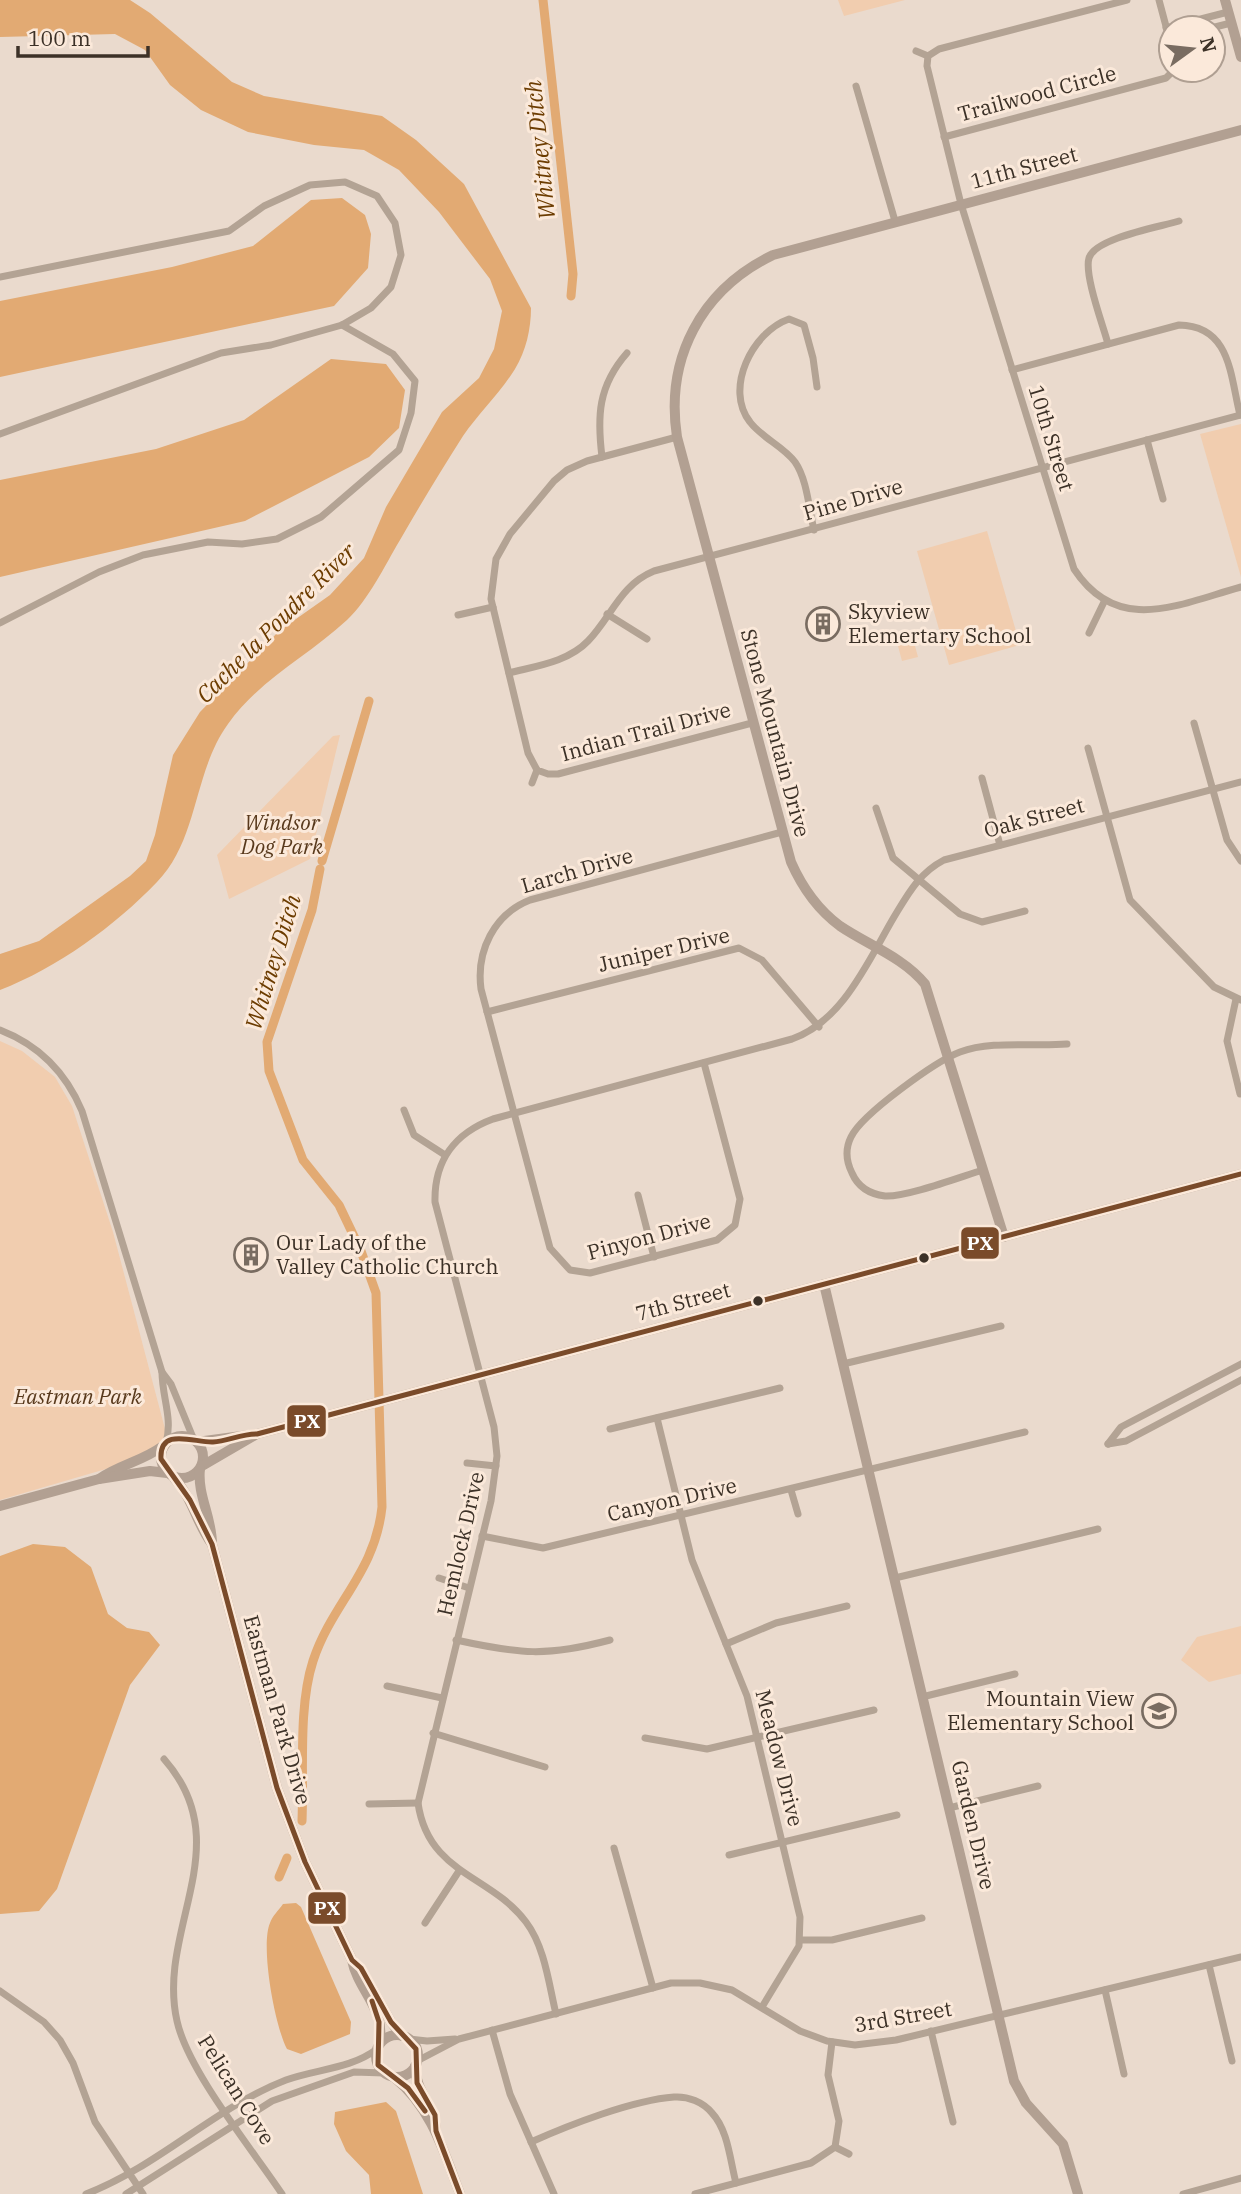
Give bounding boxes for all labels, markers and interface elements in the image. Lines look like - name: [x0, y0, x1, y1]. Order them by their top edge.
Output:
- scale bar: [18, 14, 147, 58]
- north arrow: [1157, 14, 1227, 84]
- text: 100 m: [28, 24, 91, 52]
- text: N: [1195, 34, 1222, 55]
- street label: Trailwood Circle: [954, 58, 1119, 128]
- water label: Whitney Ditch: [517, 79, 561, 221]
- street label: 11th Street: [967, 139, 1080, 195]
- street label: 10th Street: [1023, 381, 1081, 494]
- street label: Pine Drive: [800, 471, 906, 527]
- water label: Cache la Poudre River: [189, 535, 362, 709]
- place label: Skyview Elemertary School: [848, 597, 1031, 649]
- building icon: Skyview Elemertary School: [804, 605, 842, 643]
- street label: Stone Mountain Drive: [735, 626, 817, 840]
- street label: Indian Trail Drive: [558, 695, 734, 767]
- street label: Oak Street: [981, 790, 1087, 844]
- park label: Windsor Dog Park: [240, 808, 324, 860]
- street label: Larch Drive: [518, 841, 636, 899]
- water label: Whitney Ditch: [237, 890, 307, 1033]
- street label: Juniper Drive: [595, 920, 732, 978]
- street label: Pinyon Drive: [584, 1206, 714, 1266]
- line badge: PX: [960, 1226, 1000, 1260]
- place label: Our Lady of the Valley Catholic Church: [276, 1228, 499, 1280]
- text: PX: [967, 1231, 993, 1255]
- building icon: Our Lady of the Valley Catholic Church: [232, 1236, 270, 1274]
- unlabelled marker: [917, 1251, 931, 1265]
- street label: 7th Street: [632, 1275, 733, 1327]
- unlabelled marker: [751, 1294, 765, 1308]
- park label: Eastman Park: [13, 1382, 143, 1410]
- line badge: PX: [286, 1404, 327, 1438]
- text: PX: [294, 1409, 320, 1433]
- street label: Hemlock Drive: [430, 1469, 490, 1619]
- street label: Canyon Drive: [604, 1471, 739, 1528]
- street label: Eastman Park Drive: [237, 1612, 318, 1808]
- place label: Mountain View Elementary School: [947, 1684, 1135, 1736]
- street label: Meadow Drive: [749, 1686, 810, 1829]
- school or university icon: Mountain View Elementary School: [1140, 1692, 1178, 1730]
- street label: Garden Drive: [946, 1758, 1002, 1892]
- line badge: PX: [307, 1891, 347, 1925]
- text: PX: [314, 1896, 340, 1920]
- street label: 3rd Street: [852, 1994, 954, 2038]
- street label: Pelican Cove: [192, 2029, 282, 2150]

